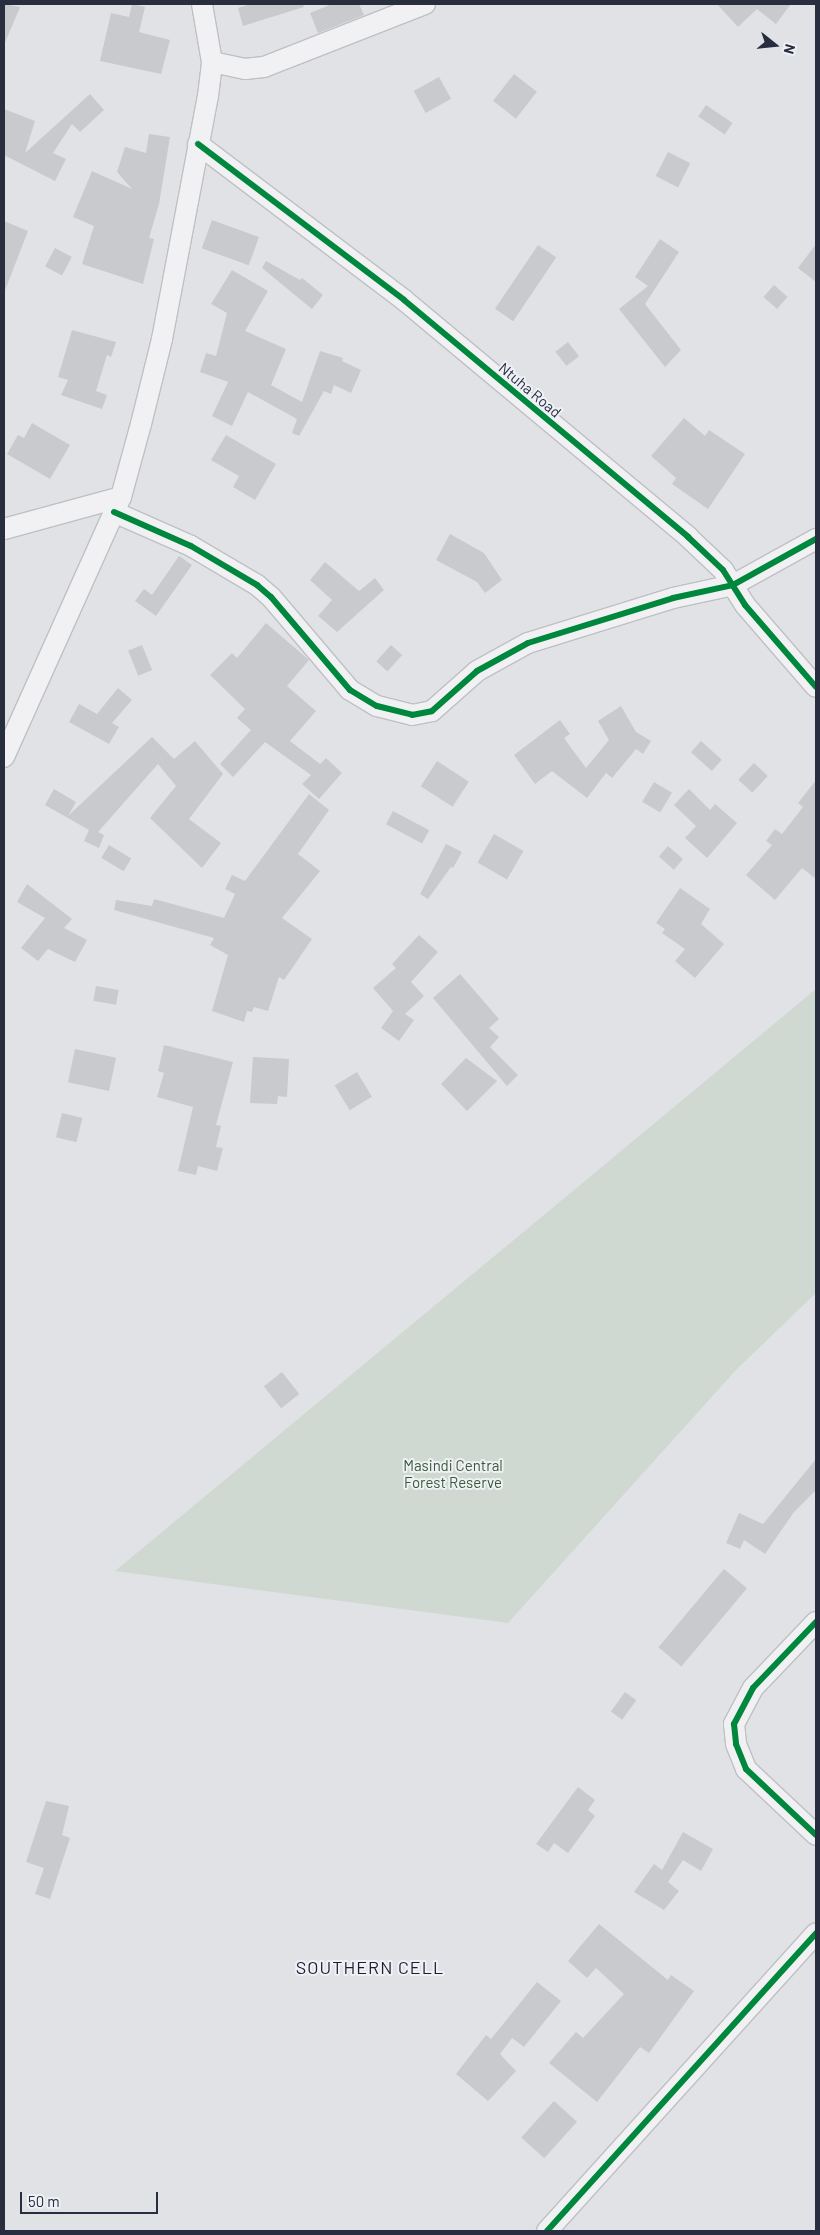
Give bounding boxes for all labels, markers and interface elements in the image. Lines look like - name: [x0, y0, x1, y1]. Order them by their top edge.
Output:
- north arrow: [750, 20, 800, 70]
- text: N: [780, 42, 799, 56]
- street label: Ntuha Road: [495, 359, 565, 421]
- park label: Masindi Central Forest Reserve: [403, 1456, 503, 1491]
- district label: SOUTHERN CELL: [294, 1956, 446, 1978]
- scale bar: [22, 2182, 160, 2214]
- text: 50 m: [28, 2192, 60, 2210]

